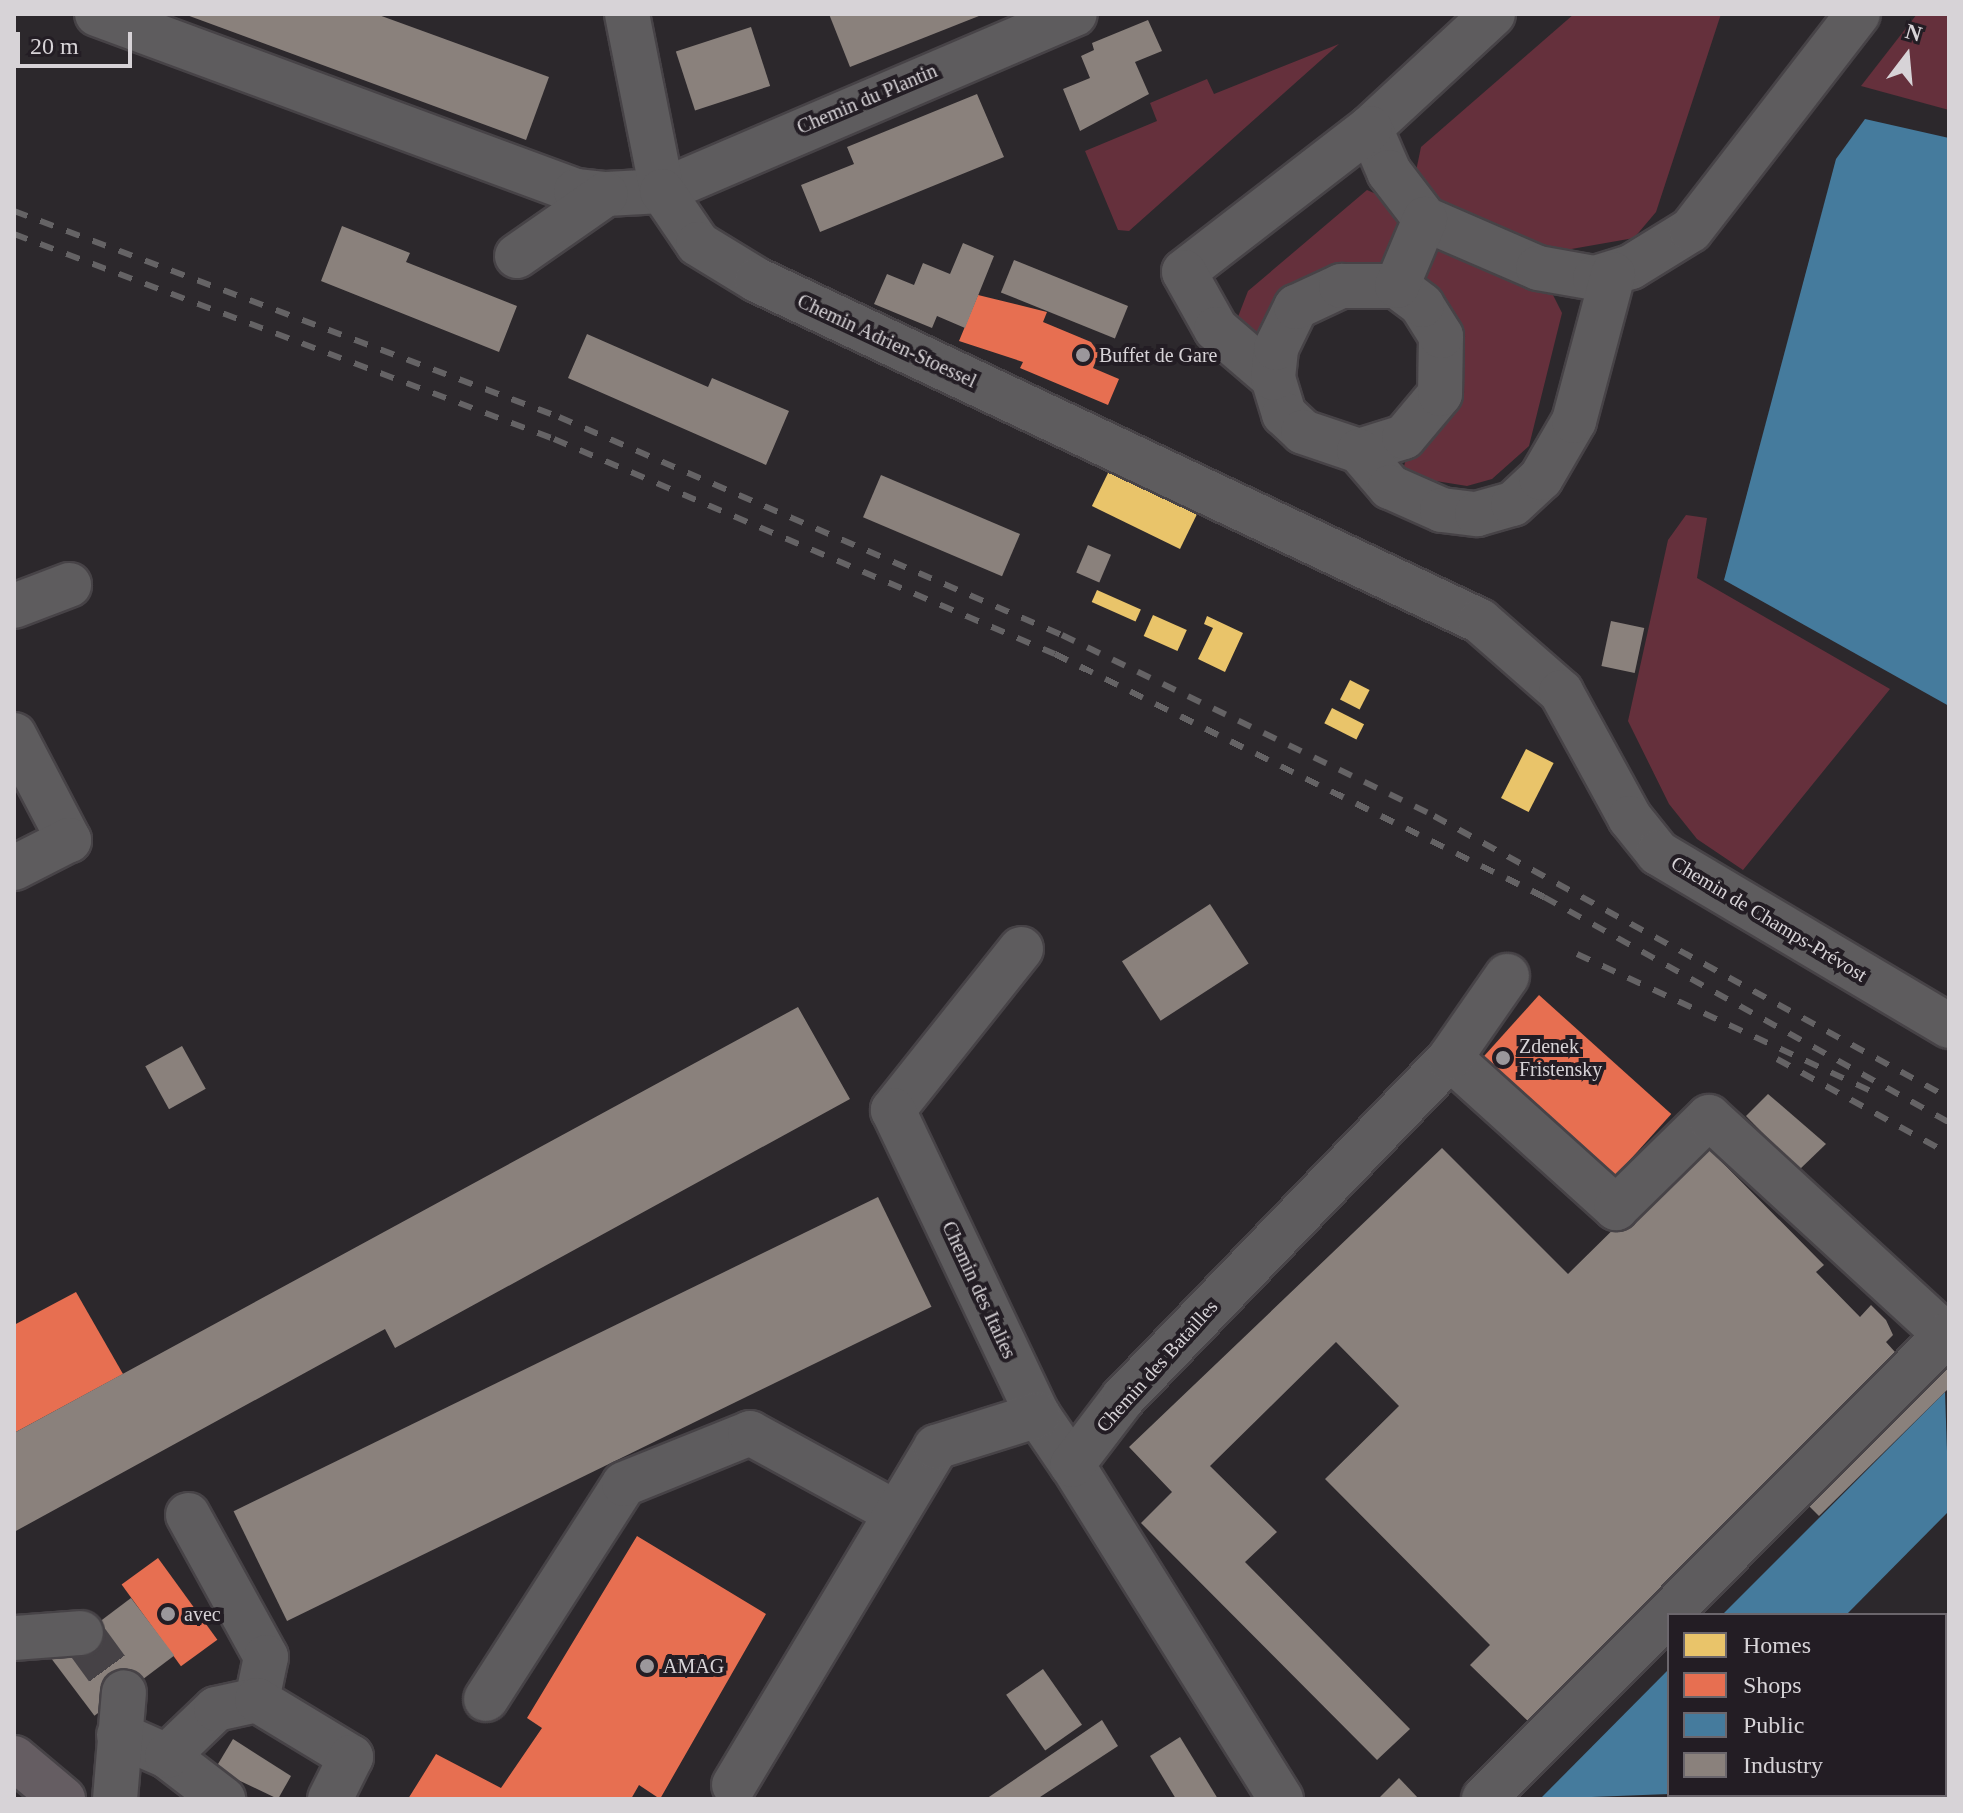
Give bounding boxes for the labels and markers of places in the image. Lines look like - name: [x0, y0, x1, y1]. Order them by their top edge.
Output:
- place label: Buffet de Gare: [1099, 343, 1217, 367]
- marker: Buffet de Gare: [1074, 346, 1092, 364]
- place label: Zdenek Fristensky: [1519, 1034, 1602, 1081]
- marker: Zdenek Fristensky: [1494, 1049, 1512, 1067]
- place label: avec: [184, 1602, 221, 1626]
- marker: avec: [159, 1605, 177, 1623]
- place label: AMAG: [663, 1654, 724, 1678]
- marker: AMAG: [638, 1657, 656, 1675]

